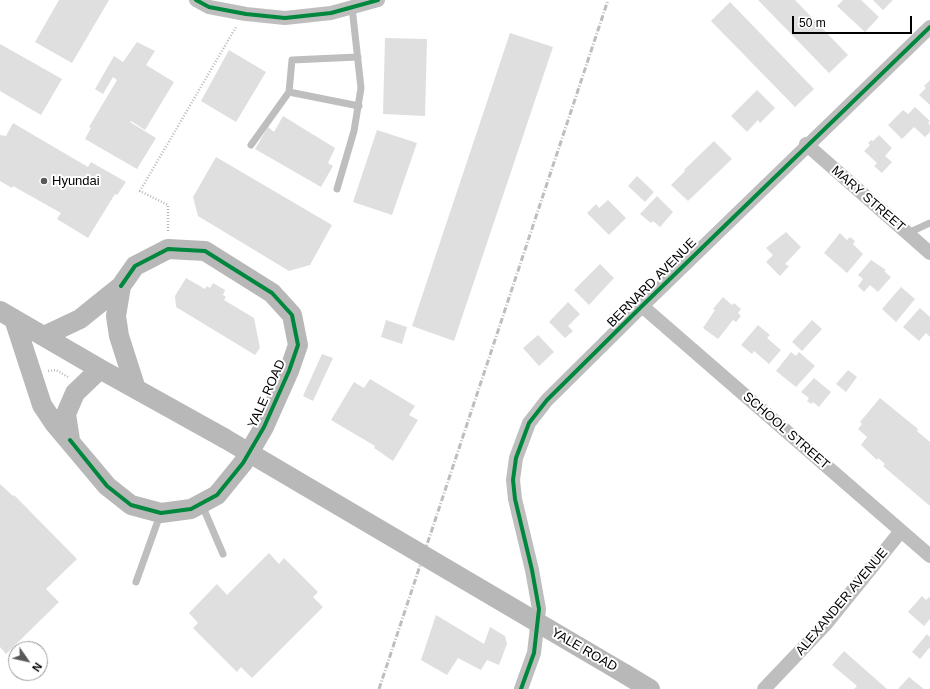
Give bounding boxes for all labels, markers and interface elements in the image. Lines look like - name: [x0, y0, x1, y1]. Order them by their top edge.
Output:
- scale bar: [794, 8, 914, 34]
- text: 50 m: [799, 16, 826, 30]
- street label: MARY STREET: [828, 163, 908, 235]
- place label: Hyundai: [52, 173, 100, 189]
- marker: Hyundai: [39, 176, 49, 186]
- street label: BERNARD AVENUE: [604, 235, 700, 331]
- street label: YALE ROAD: [245, 357, 289, 431]
- street label: SCHOOL STREET: [739, 389, 833, 473]
- street label: ALEXANDER AVENUE: [793, 545, 891, 659]
- street label: YALE ROAD: [548, 625, 620, 675]
- north arrow: [8, 641, 48, 681]
- text: N: [30, 660, 44, 674]

